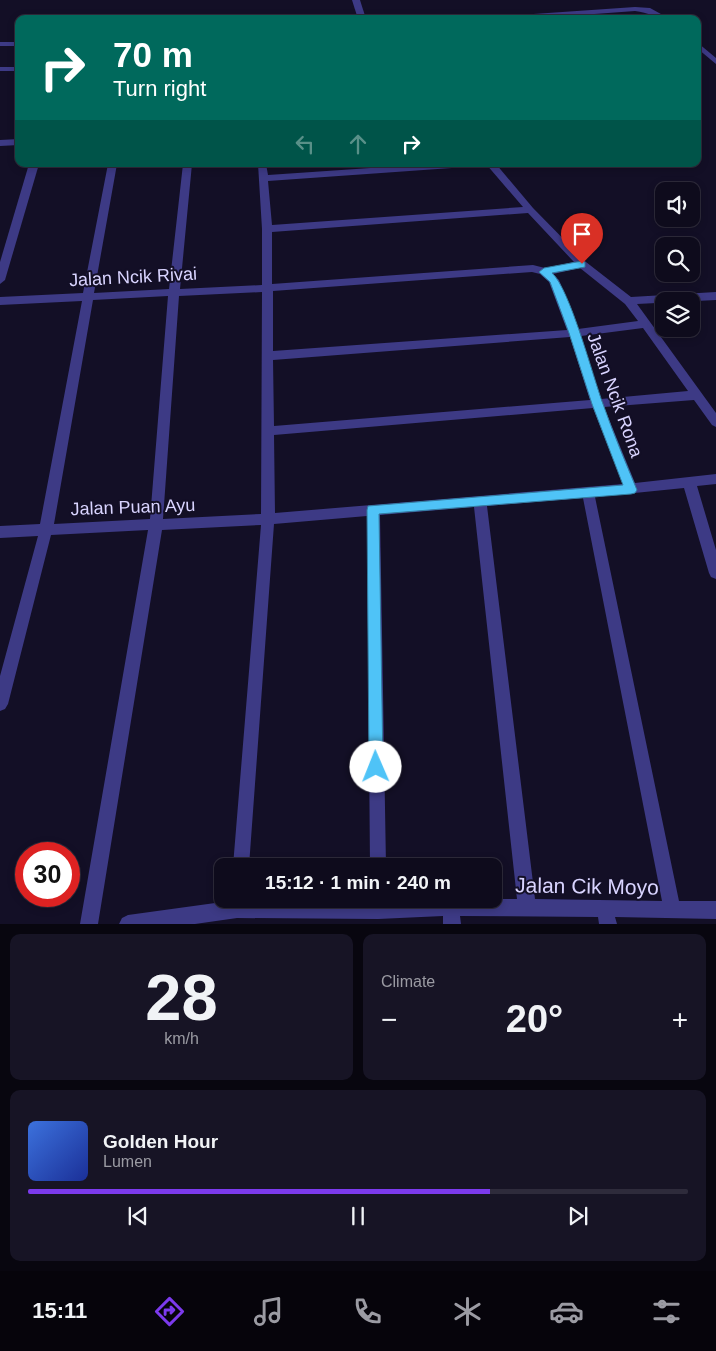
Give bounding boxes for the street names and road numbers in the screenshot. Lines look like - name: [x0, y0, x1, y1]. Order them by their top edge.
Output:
- street label: Jalan Ncik Rivai: [69, 264, 197, 290]
- street label: Jalan Ncik Rona: [583, 330, 647, 461]
- street label: Jalan Puan Ayu: [70, 495, 196, 519]
- street label: Jalan Cik Moyo: [515, 873, 659, 899]

